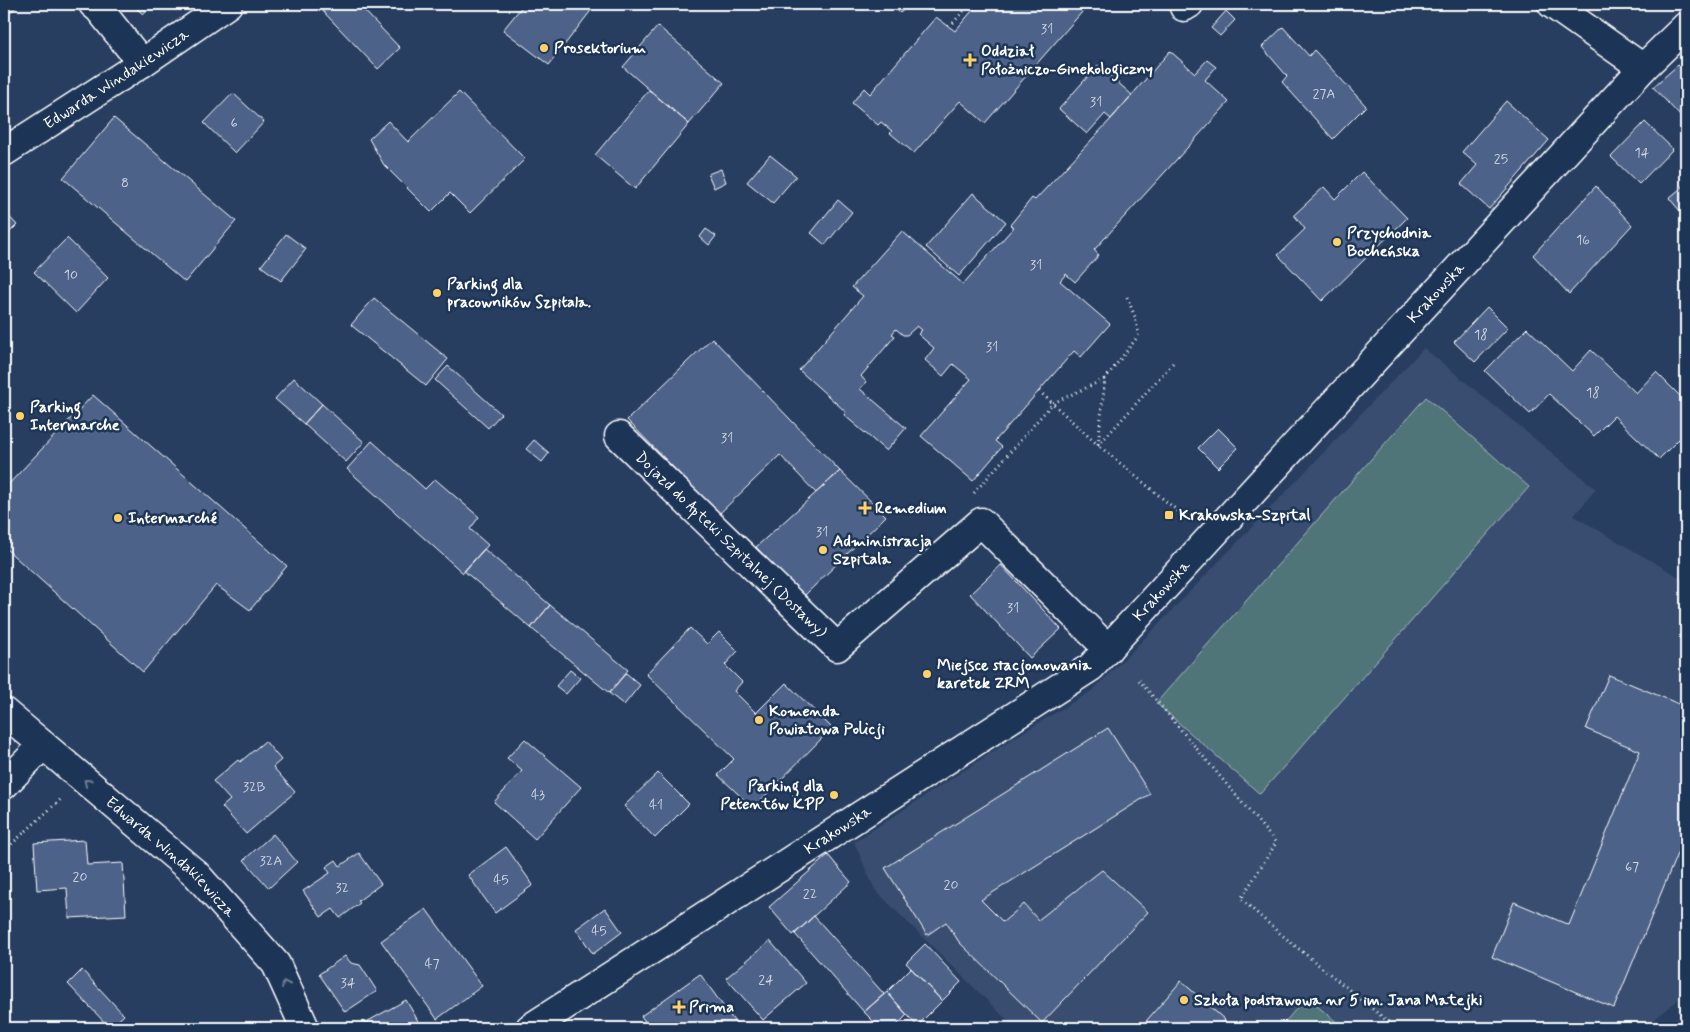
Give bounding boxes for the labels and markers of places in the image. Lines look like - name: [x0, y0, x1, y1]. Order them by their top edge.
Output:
- place label: Prosektorium: [554, 38, 646, 59]
- place label: Oddział Położniczo-Ginekologiczny: [981, 41, 1153, 82]
- marker: Prosektorium: [538, 42, 550, 54]
- marker: Oddział Położniczo-Ginekologiczny: [963, 53, 977, 67]
- place label: Przychodnia Bocheńska: [1347, 223, 1431, 262]
- marker: Przychodnia Bocheńska: [1331, 236, 1343, 248]
- place label: Parking dla pracowników Szpitala.: [447, 274, 591, 313]
- marker: Parking dla pracowników Szpitala.: [431, 287, 443, 299]
- place label: Parking Intermarche: [30, 397, 120, 436]
- marker: Parking Intermarche: [14, 410, 26, 422]
- place label: Remedium: [875, 498, 947, 519]
- marker: Remedium: [859, 502, 871, 514]
- place label: Krakowska-Szpital: [1179, 505, 1310, 526]
- place label: Intermarché: [128, 508, 218, 529]
- marker: Krakowska-Szpital: [1163, 509, 1175, 521]
- marker: Intermarché: [112, 512, 124, 524]
- place label: Administracja Szpitala: [833, 531, 932, 570]
- marker: Administracja Szpitala: [817, 544, 829, 556]
- place label: Miejsce stacjonowania karetek ZRM: [937, 655, 1092, 694]
- marker: Miejsce stacjonowania karetek ZRM: [921, 668, 933, 680]
- place label: Komenda Powiatowa Policji: [769, 701, 885, 740]
- marker: Komenda Powiatowa Policji: [753, 714, 765, 726]
- place label: Parking dla Petentów KPP: [721, 776, 824, 815]
- marker: Parking dla Petentów KPP: [828, 789, 840, 801]
- place label: Szkoła podstawowa nr 5 im. Jana Matejki: [1194, 990, 1482, 1011]
- marker: Szkoła podstawowa nr 5 im. Jana Matejki: [1178, 994, 1190, 1006]
- place label: Prima: [689, 997, 734, 1018]
- marker: Prima: [673, 1001, 685, 1013]

